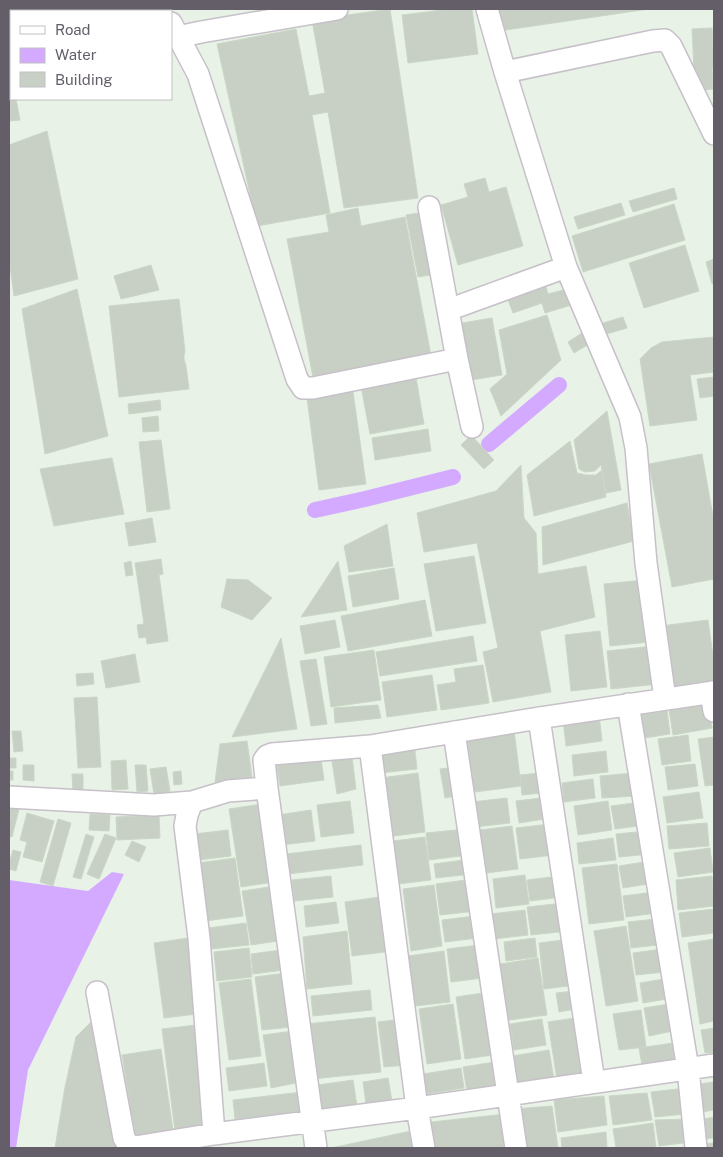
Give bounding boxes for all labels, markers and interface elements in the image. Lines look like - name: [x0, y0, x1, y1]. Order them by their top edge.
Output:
- legend: [10, 10, 172, 100]
- text: Road: [55, 21, 91, 38]
- text: Water: [55, 46, 97, 63]
- text: Building: [55, 71, 113, 88]

